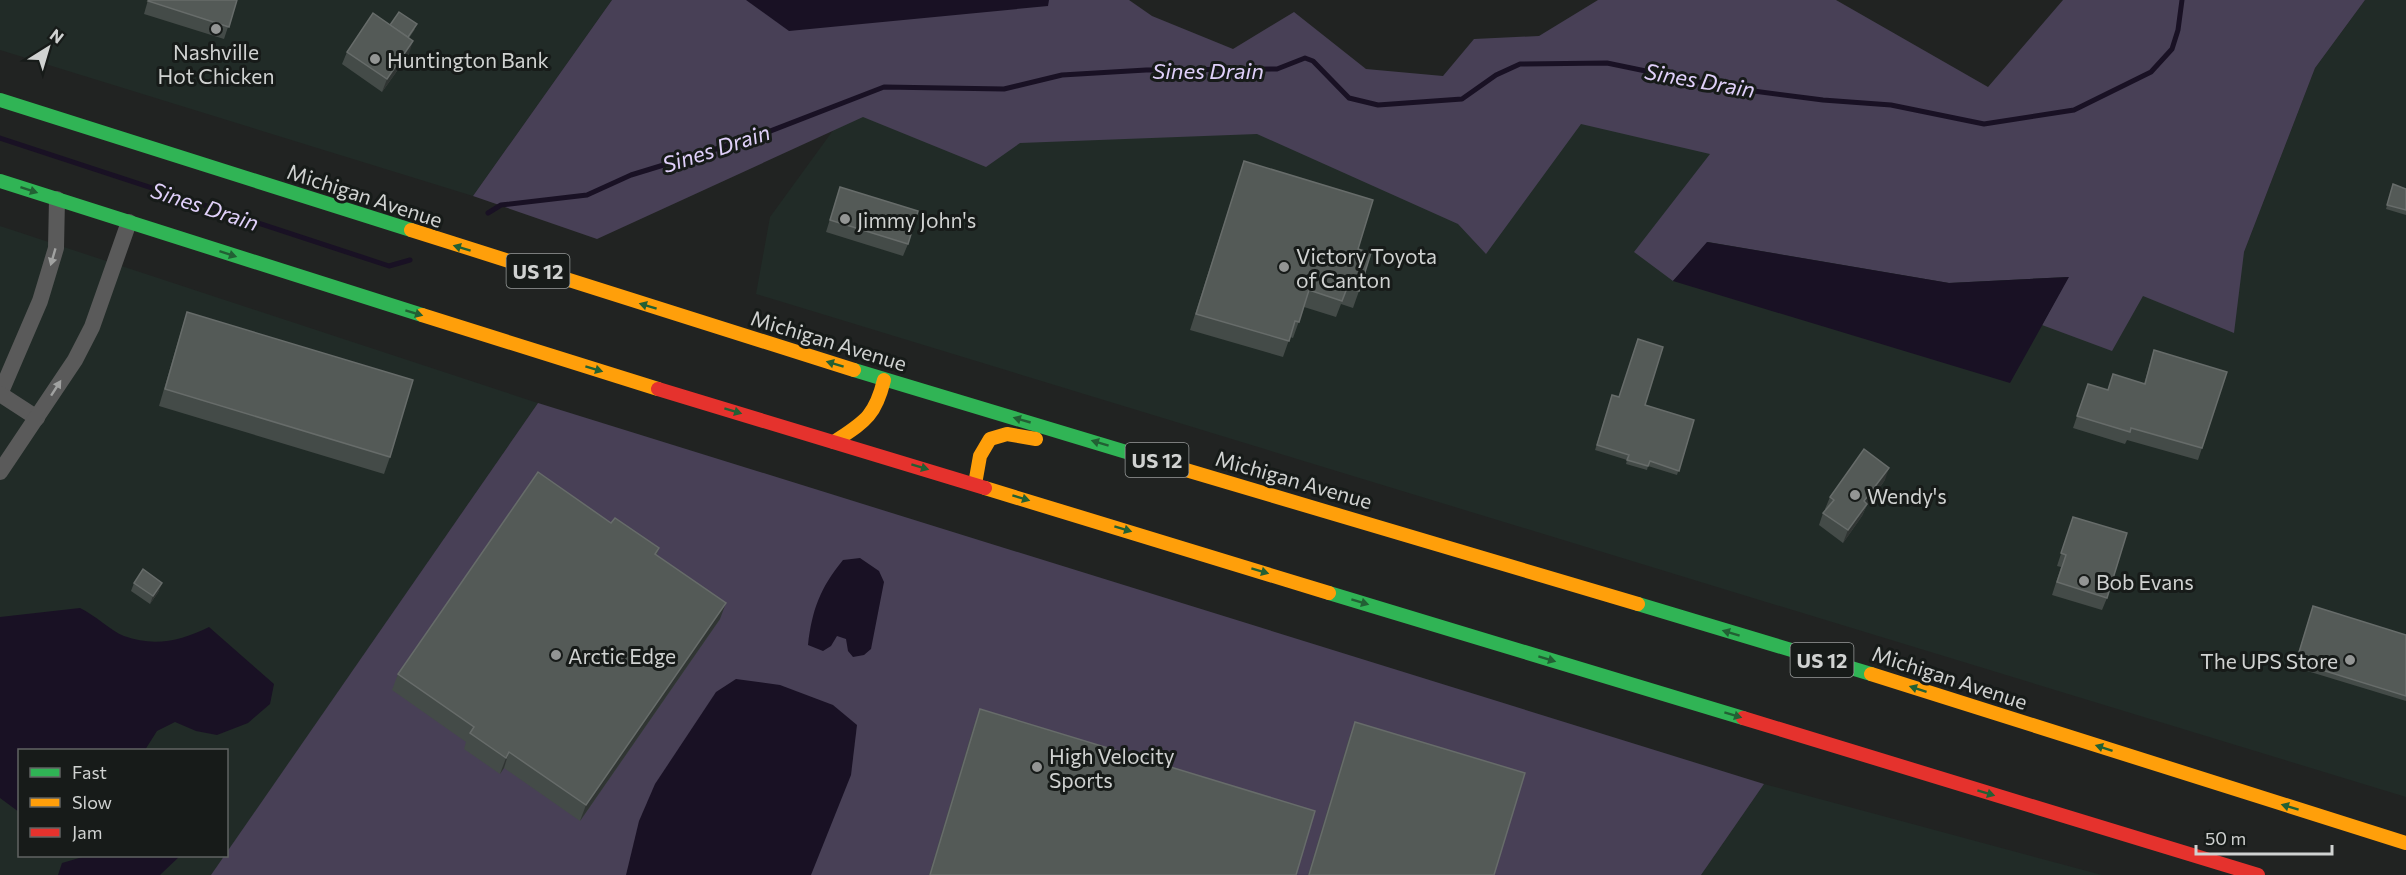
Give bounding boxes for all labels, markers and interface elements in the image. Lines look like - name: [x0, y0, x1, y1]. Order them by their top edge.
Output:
- north arrow: [18, 18, 78, 78]
- marker: Nashville Hot Chicken: [209, 22, 223, 36]
- text: N: [47, 24, 68, 47]
- place label: Nashville Hot Chicken: [158, 39, 274, 88]
- place label: Huntington Bank: [387, 47, 549, 72]
- marker: Huntington Bank: [368, 52, 382, 66]
- water label: Sines Drain: [1152, 57, 1264, 84]
- water label: Sines Drain: [1643, 57, 1757, 103]
- water label: Sines Drain: [659, 118, 773, 178]
- street label: Michigan Avenue: [284, 158, 446, 232]
- water label: Sines Drain: [148, 176, 262, 236]
- one-way arrow: [20, 186, 38, 195]
- place label: Jimmy John's: [857, 207, 976, 232]
- marker: Jimmy John's: [838, 212, 852, 226]
- one-way arrow: [453, 243, 471, 252]
- place label: Victory Toyota of Canton: [1296, 243, 1437, 292]
- one-way arrow: [48, 248, 57, 266]
- one-way arrow: [219, 250, 237, 259]
- road number: US 12: [506, 254, 570, 288]
- marker: Victory Toyota of Canton: [1277, 260, 1291, 274]
- one-way arrow: [639, 301, 657, 310]
- street label: Michigan Avenue: [748, 304, 910, 376]
- one-way arrow: [405, 309, 423, 318]
- one-way arrow: [826, 359, 844, 368]
- one-way arrow: [585, 365, 603, 374]
- one-way arrow: [51, 380, 62, 397]
- one-way arrow: [724, 407, 742, 416]
- one-way arrow: [1012, 415, 1030, 424]
- one-way arrow: [1091, 438, 1109, 447]
- road number: US 12: [1126, 443, 1188, 477]
- street label: Michigan Avenue: [1213, 445, 1375, 513]
- one-way arrow: [911, 463, 929, 472]
- place label: Wendy's: [1867, 483, 1947, 508]
- marker: Wendy's: [1848, 488, 1862, 502]
- one-way arrow: [1012, 494, 1030, 503]
- one-way arrow: [1114, 525, 1132, 534]
- one-way arrow: [1251, 567, 1269, 576]
- place label: Bob Evans: [2096, 569, 2194, 594]
- marker: Bob Evans: [2077, 574, 2091, 588]
- one-way arrow: [1351, 598, 1369, 607]
- one-way arrow: [1722, 628, 1740, 637]
- street label: Michigan Avenue: [1869, 640, 2031, 714]
- place label: Arctic Edge: [568, 643, 676, 668]
- road number: US 12: [1790, 643, 1854, 677]
- marker: Arctic Edge: [549, 648, 563, 662]
- place label: The UPS Store: [2200, 648, 2338, 673]
- marker: The UPS Store: [2343, 653, 2357, 667]
- one-way arrow: [1538, 655, 1556, 664]
- one-way arrow: [1909, 684, 1927, 693]
- one-way arrow: [1724, 711, 1742, 720]
- place label: High Velocity Sports: [1049, 743, 1175, 792]
- one-way arrow: [2095, 743, 2113, 752]
- legend: [18, 749, 228, 857]
- marker: High Velocity Sports: [1030, 760, 1044, 774]
- text: Fast: [72, 761, 107, 783]
- one-way arrow: [1977, 789, 1995, 798]
- text: Slow: [72, 791, 112, 813]
- one-way arrow: [2281, 801, 2299, 811]
- scale bar: [2196, 818, 2332, 856]
- text: Jam: [72, 821, 102, 843]
- text: 50 m: [2205, 827, 2246, 849]

